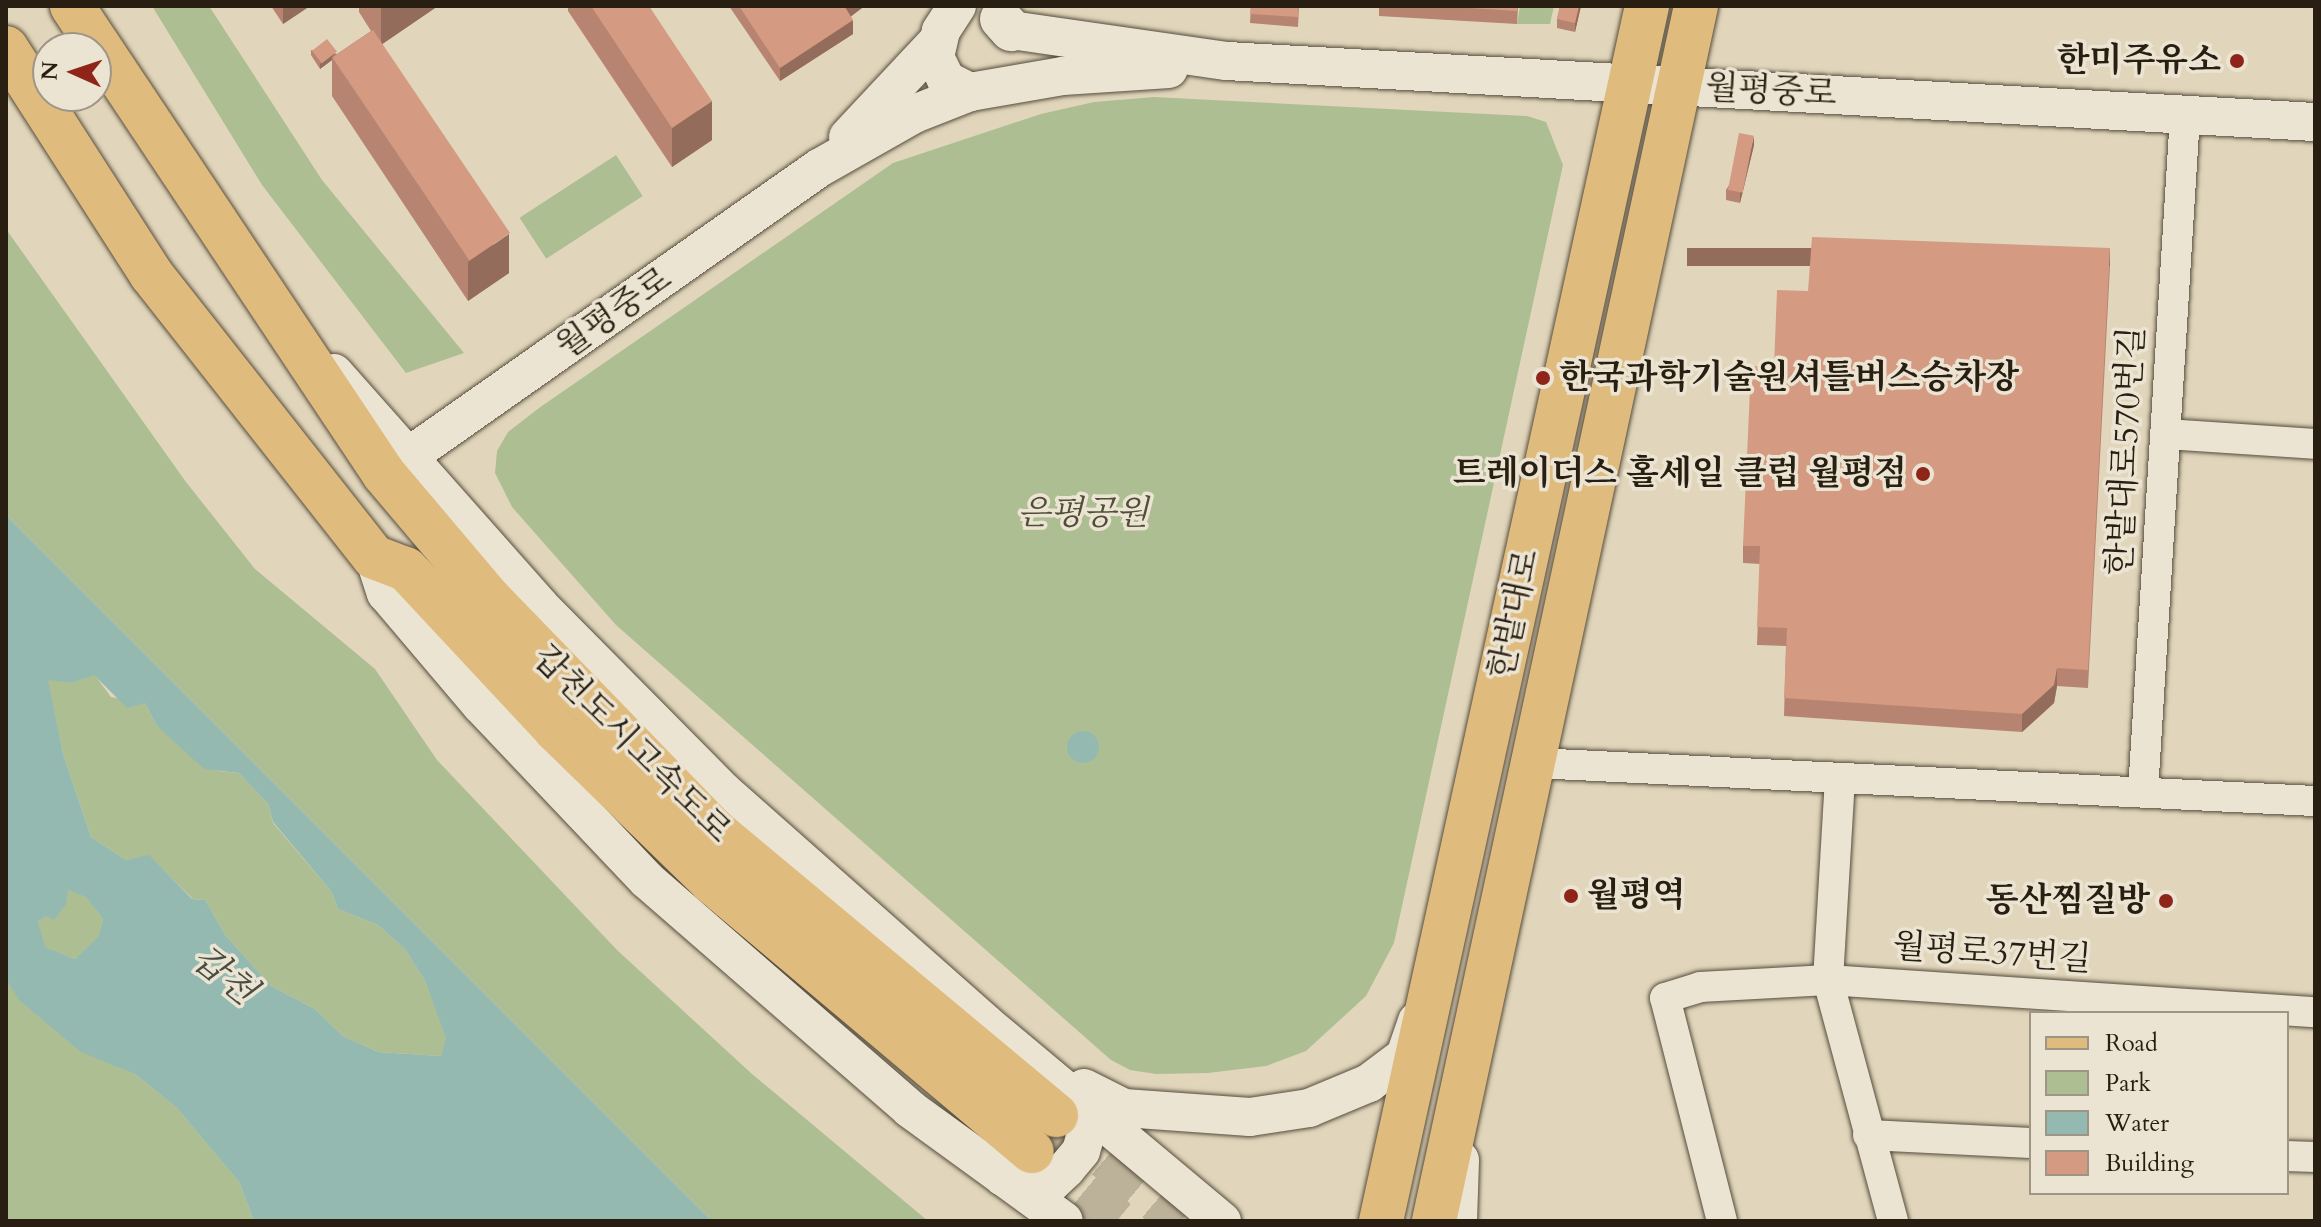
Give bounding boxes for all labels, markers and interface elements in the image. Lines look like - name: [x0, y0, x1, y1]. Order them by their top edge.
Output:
- north arrow: [32, 32, 112, 112]
- place label: 한미주유소: [2057, 41, 2221, 81]
- marker: 한미주유소: [2228, 52, 2246, 70]
- text: N: [35, 61, 66, 81]
- street label: 월평중로: [1704, 67, 1838, 115]
- street label: 월평중로: [548, 259, 680, 367]
- street label: 한밭대로570번길: [2099, 325, 2153, 577]
- place label: 한국과학기술원셔틀버스승차장: [1559, 358, 2019, 398]
- marker: 한국과학기술원셔틀버스승차장: [1534, 369, 1552, 387]
- place label: 트레이더스 홀세일 클럽 월평점: [1453, 454, 1907, 494]
- marker: 트레이더스 홀세일 클럽 월평점: [1914, 465, 1932, 483]
- park label: 은평공원: [1017, 494, 1149, 534]
- street label: 한밭대로: [1480, 546, 1548, 682]
- street label: 갑천도시고속도로: [525, 637, 739, 851]
- place label: 월평역: [1587, 876, 1686, 916]
- place label: 동산찜질방: [1986, 881, 2150, 921]
- marker: 월평역: [1562, 887, 1580, 905]
- marker: 동산찜질방: [2157, 892, 2175, 910]
- street label: 월평로37번길: [1891, 926, 2093, 980]
- water label: 갑천: [183, 936, 265, 1014]
- legend: [2029, 1011, 2289, 1195]
- text: Road: [2105, 1027, 2158, 1060]
- text: Park: [2105, 1067, 2151, 1100]
- text: Water: [2105, 1107, 2169, 1140]
- text: Building: [2105, 1147, 2194, 1180]

